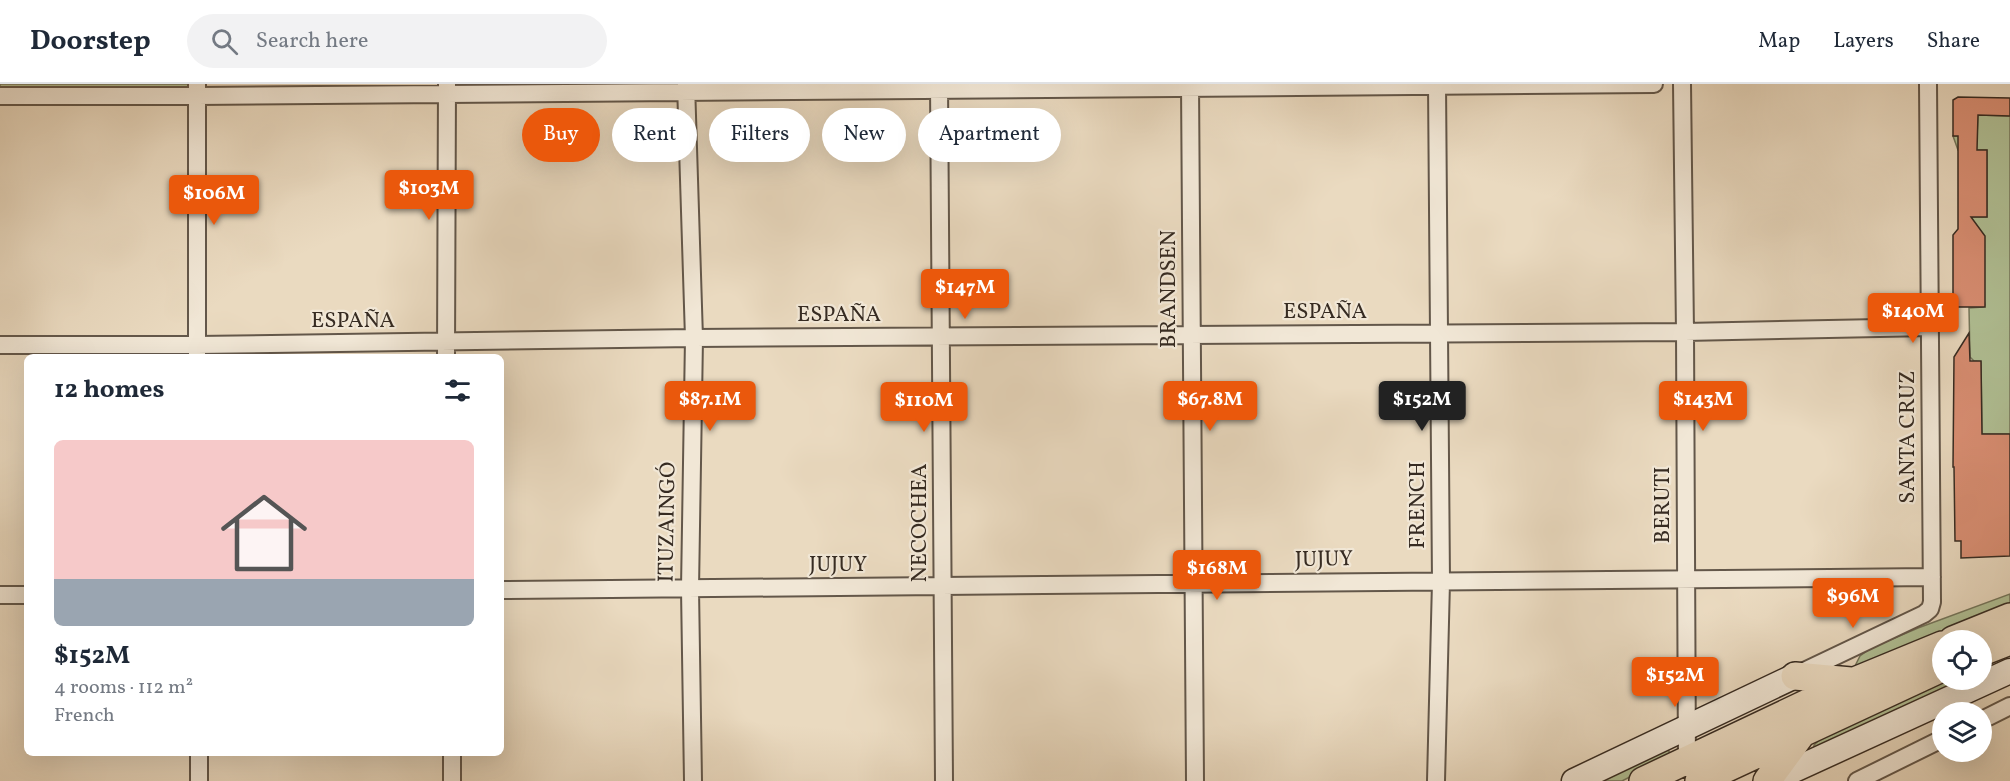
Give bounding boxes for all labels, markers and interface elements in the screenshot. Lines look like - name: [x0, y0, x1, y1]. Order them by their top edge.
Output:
- search box: [187, 14, 607, 68]
- text: Doorstep: [30, 22, 151, 61]
- icon: search: [208, 25, 241, 58]
- text: Search here: [256, 26, 369, 57]
- text: Map: [1758, 27, 1800, 56]
- text: Layers: [1833, 27, 1894, 56]
- text: Share: [1927, 27, 1980, 56]
- chip: Buy: [522, 108, 600, 162]
- chip: Rent: [612, 108, 697, 162]
- chip: Filters: [709, 108, 810, 162]
- chip: New: [822, 108, 906, 162]
- chip: Apartment: [918, 108, 1061, 162]
- pin: $103M: [387, 170, 471, 221]
- pin: $106M: [172, 175, 256, 226]
- text: $103M: [399, 175, 459, 203]
- text: $106M: [183, 180, 245, 208]
- street label: BRANDSEN: [1154, 230, 1185, 348]
- pin: $147M: [923, 269, 1007, 320]
- text: $147M: [935, 274, 995, 302]
- pin: $140M: [1871, 293, 1955, 344]
- street label: ESPAÑA: [1283, 297, 1367, 328]
- text: $140M: [1882, 298, 1944, 326]
- street label: ESPAÑA: [797, 300, 881, 331]
- street label: ESPAÑA: [311, 306, 395, 337]
- street label: SANTA CRUZ: [1893, 370, 1924, 504]
- text: 12 homes: [54, 372, 165, 408]
- icon: filters: [441, 374, 474, 407]
- pin: $87.1M: [661, 381, 759, 432]
- pin: $67.8M: [1161, 381, 1259, 432]
- pin: $152M: [1380, 381, 1464, 432]
- pin: $143M: [1661, 381, 1745, 432]
- pin: $110M: [882, 382, 966, 433]
- text: $87.1M: [679, 386, 741, 414]
- text: $67.8M: [1177, 386, 1243, 414]
- text: $152M: [1393, 386, 1451, 414]
- text: $143M: [1673, 386, 1733, 414]
- text: $110M: [895, 387, 953, 415]
- street label: ITUZAINGÓ: [651, 461, 685, 583]
- street label: FRENCH: [1403, 461, 1434, 549]
- street label: NECOCHEA: [905, 464, 936, 582]
- street label: BERUTI: [1648, 467, 1679, 543]
- icon: home: [210, 479, 318, 587]
- street label: JUJUY: [1295, 544, 1353, 576]
- street label: JUJUY: [809, 550, 867, 581]
- pin: $168M: [1175, 550, 1259, 601]
- text: $168M: [1187, 555, 1247, 583]
- pin: $96M: [1817, 578, 1889, 629]
- text: $96M: [1827, 583, 1879, 611]
- map controls: [1932, 630, 1992, 762]
- button: locate: [1932, 630, 1992, 690]
- text: $152M: [54, 638, 130, 674]
- pin: $152M: [1633, 657, 1717, 708]
- text: $152M: [1646, 662, 1704, 690]
- text: 4 rooms · 112 m²: [54, 674, 193, 702]
- text: French: [54, 702, 115, 730]
- button: layers: [1932, 702, 1992, 762]

